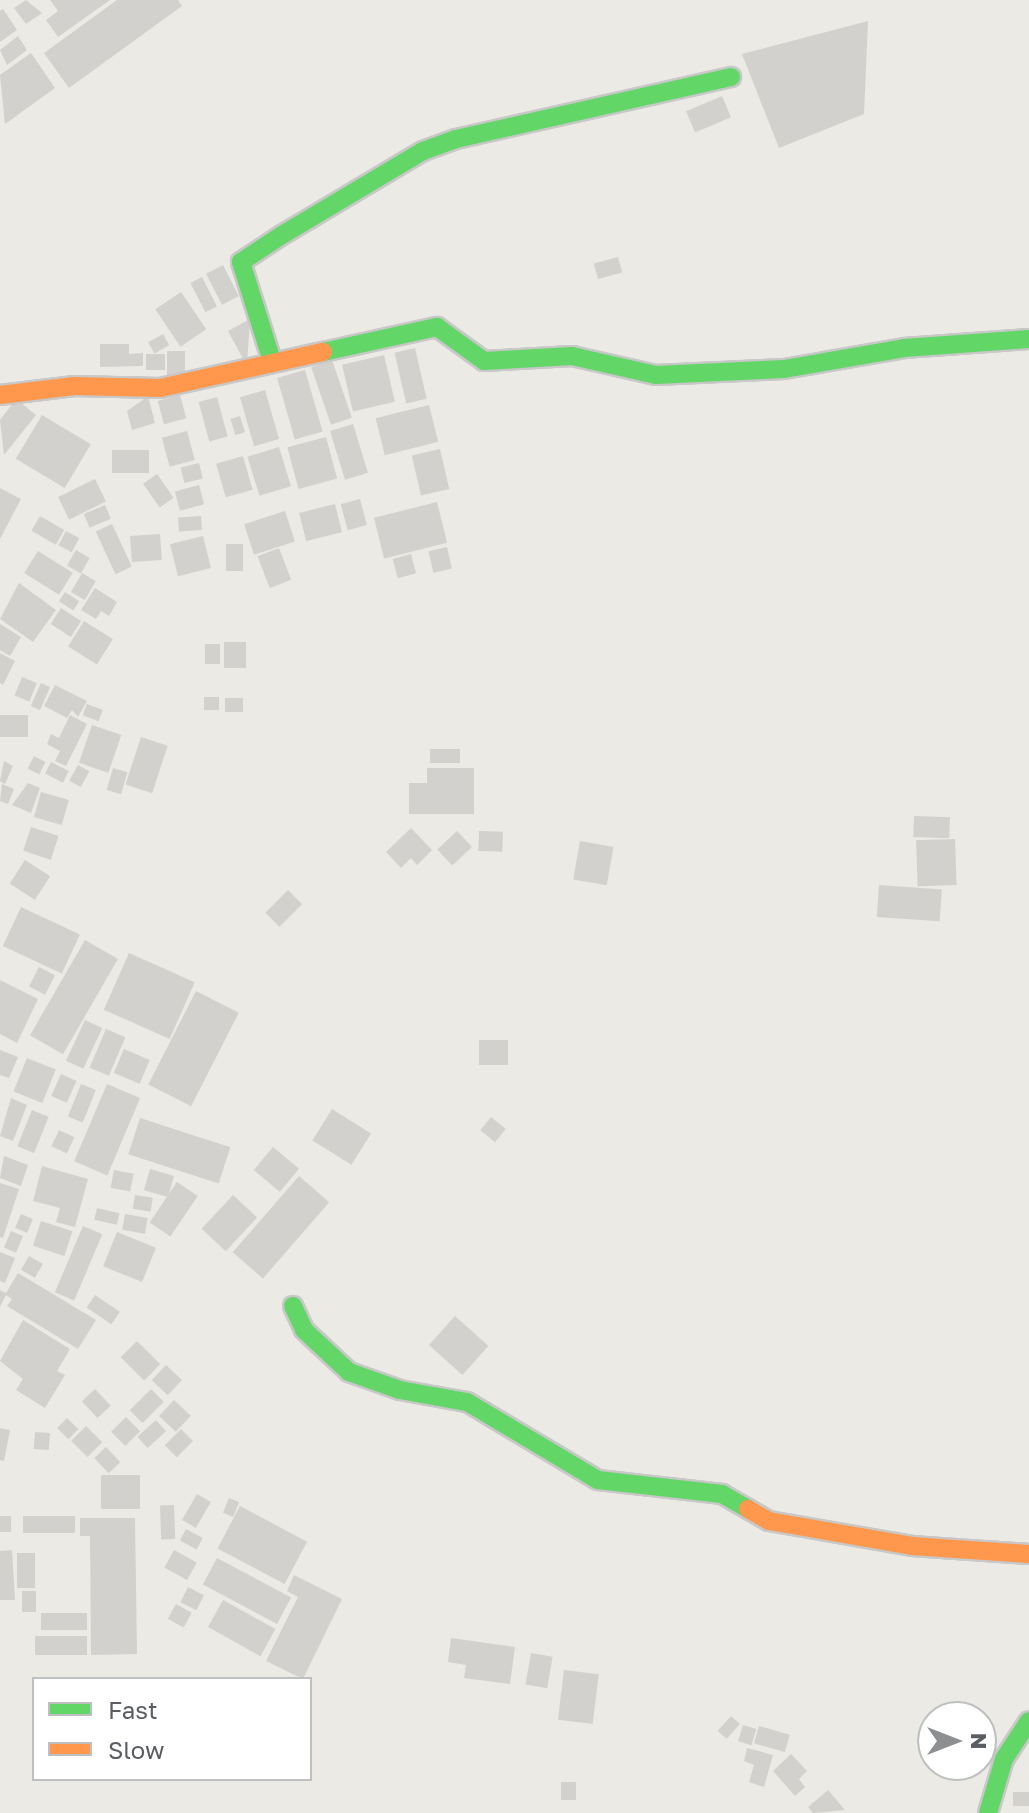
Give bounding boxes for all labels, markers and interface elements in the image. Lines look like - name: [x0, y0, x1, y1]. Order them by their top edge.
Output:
- legend: [32, 1677, 312, 1781]
- text: Fast: [108, 1695, 158, 1724]
- north arrow: [917, 1701, 997, 1781]
- text: N: [966, 1733, 993, 1749]
- text: Slow: [108, 1735, 164, 1764]

